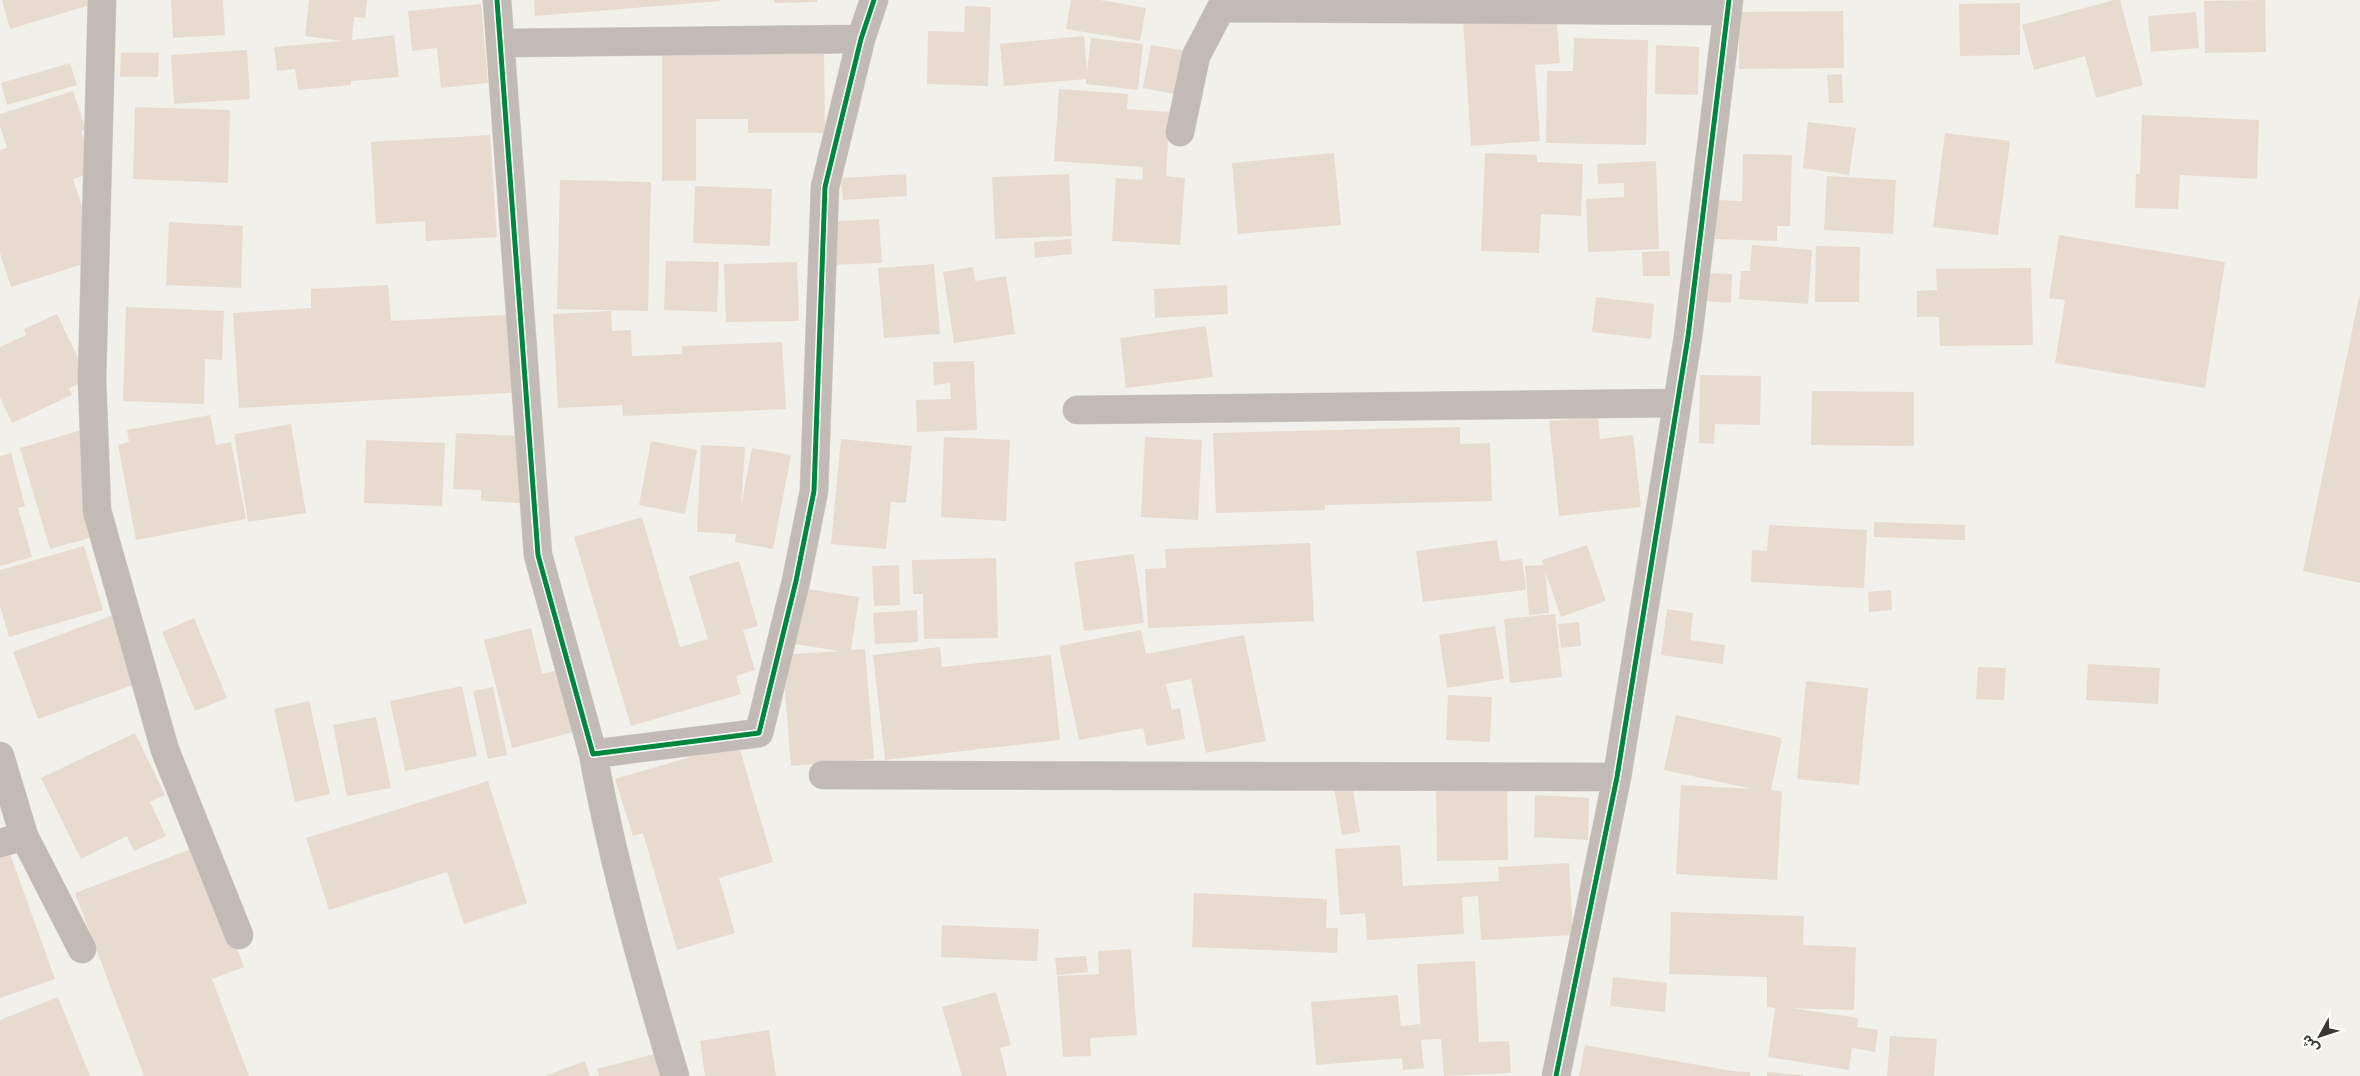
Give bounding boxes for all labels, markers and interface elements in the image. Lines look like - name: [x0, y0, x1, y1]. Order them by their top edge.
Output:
- north arrow: [2295, 1011, 2345, 1061]
- text: ش: [2298, 1032, 2322, 1057]

